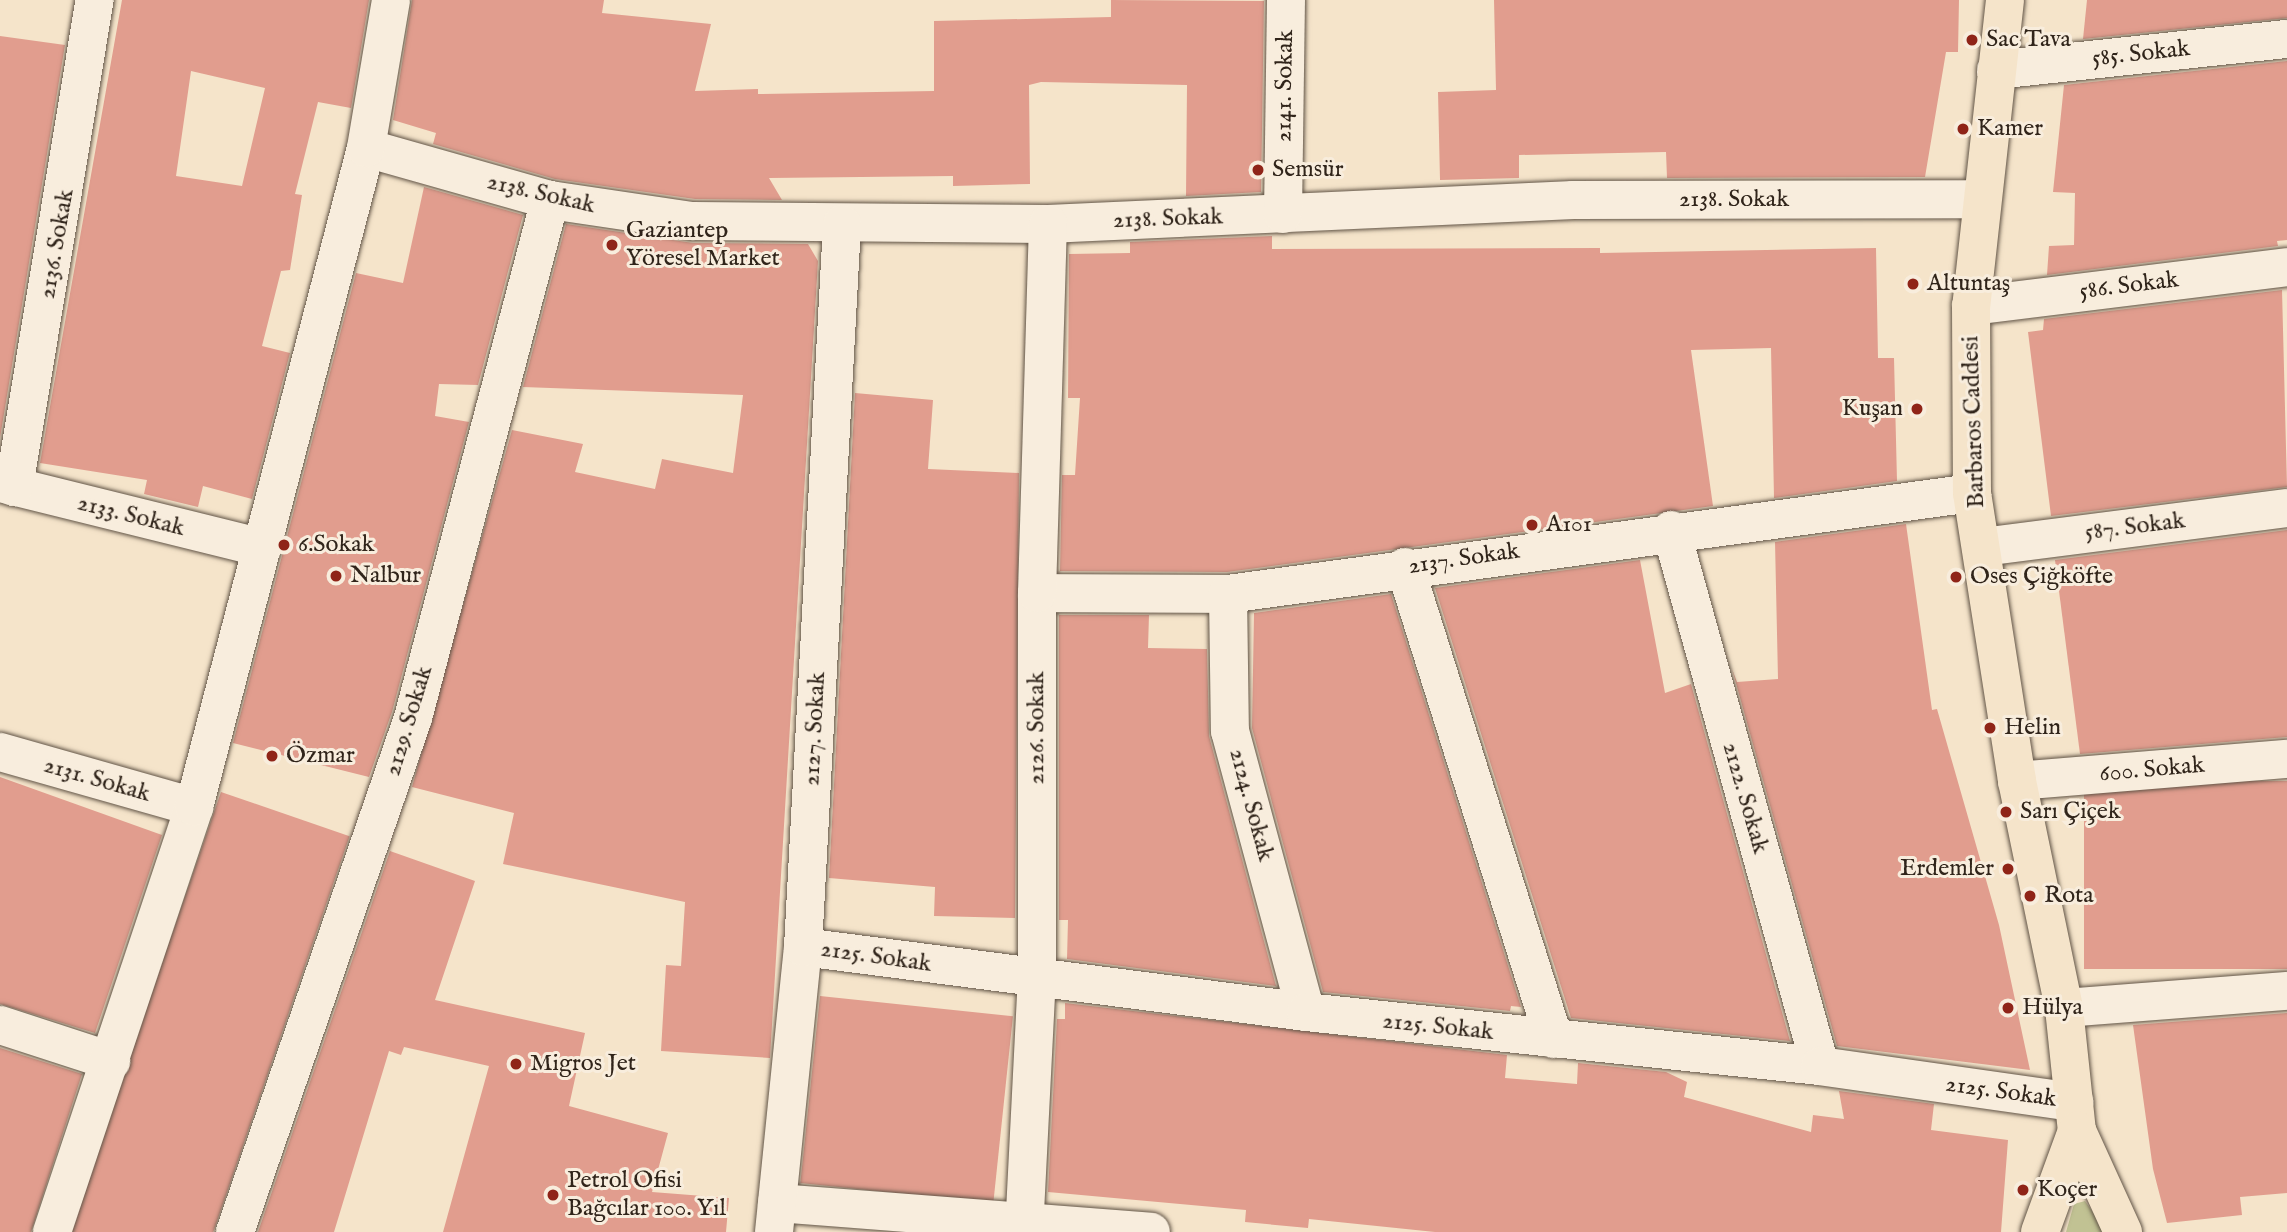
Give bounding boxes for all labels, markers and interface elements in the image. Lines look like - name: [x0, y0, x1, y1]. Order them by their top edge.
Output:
- place label: Sac Tava: [1986, 26, 2071, 54]
- street label: 2141. Sokak: [1270, 30, 1300, 142]
- marker: Sac Tava: [1964, 32, 1980, 48]
- street label: 585. Sokak: [2091, 35, 2191, 73]
- place label: Kamer: [1977, 115, 2043, 143]
- marker: Kamer: [1955, 121, 1971, 137]
- place label: Semsür: [1272, 156, 1344, 184]
- marker: Semsür: [1250, 162, 1266, 178]
- street label: 2138. Sokak: [484, 168, 598, 220]
- street label: 2138. Sokak: [1679, 186, 1789, 214]
- street label: 2136. Sokak: [33, 187, 81, 301]
- street label: 2138. Sokak: [1112, 203, 1224, 235]
- place label: Gaziantep Yöresel Market: [626, 217, 780, 273]
- marker: Gaziantep Yöresel Market: [604, 237, 620, 253]
- street label: 586. Sokak: [2078, 266, 2180, 306]
- place label: Altuntaş: [1927, 270, 2010, 298]
- marker: Altuntaş: [1905, 276, 1921, 292]
- street label: Barbaros Caddesi: [1957, 335, 1991, 509]
- place label: Kuşan: [1842, 395, 1903, 423]
- marker: Kuşan: [1909, 401, 1925, 417]
- street label: 2133. Sokak: [74, 489, 188, 543]
- street label: 587. Sokak: [2083, 507, 2187, 547]
- place label: A101: [1546, 511, 1592, 539]
- marker: A101: [1524, 517, 1540, 533]
- place label: 6.Sokak: [298, 531, 374, 559]
- marker: 6.Sokak: [276, 537, 292, 553]
- street label: 2137. Sokak: [1407, 537, 1521, 581]
- place label: Nalbur: [350, 562, 421, 590]
- place label: Oses Çiğköfte: [1970, 563, 2113, 591]
- marker: Nalbur: [328, 568, 344, 584]
- marker: Oses Çiğköfte: [1948, 569, 1964, 585]
- street label: 2129. Sokak: [379, 663, 439, 779]
- street label: 2127. Sokak: [798, 671, 832, 787]
- street label: 2126. Sokak: [1023, 671, 1051, 785]
- place label: Helin: [2004, 714, 2061, 742]
- marker: Helin: [1982, 720, 1998, 736]
- street label: 2122. Sokak: [1715, 739, 1775, 857]
- place label: Özmar: [286, 742, 355, 770]
- street label: 2124. Sokak: [1222, 746, 1280, 864]
- marker: Özmar: [264, 748, 280, 764]
- street label: 2131. Sokak: [40, 751, 154, 809]
- street label: 600. Sokak: [2098, 751, 2206, 789]
- place label: Sarı Çiçek: [2020, 798, 2121, 826]
- marker: Sarı Çiçek: [1998, 804, 2014, 820]
- place label: Erdemler: [1900, 855, 1994, 883]
- marker: Erdemler: [2000, 861, 2016, 877]
- place label: Rota: [2044, 882, 2094, 910]
- marker: Rota: [2022, 888, 2038, 904]
- street label: 2125. Sokak: [819, 935, 933, 979]
- place label: Hülya: [2022, 994, 2083, 1022]
- marker: Hülya: [2000, 1000, 2016, 1016]
- street label: 2125. Sokak: [1381, 1007, 1495, 1047]
- place label: Migros Jet: [530, 1050, 636, 1078]
- marker: Migros Jet: [508, 1056, 524, 1072]
- street label: 2125. Sokak: [1944, 1070, 2058, 1114]
- place label: Petrol Ofisi Bağcılar 100. Yıl: [567, 1167, 726, 1223]
- place label: Koçer: [2037, 1176, 2097, 1204]
- marker: Koçer: [2015, 1182, 2031, 1198]
- marker: Petrol Ofisi Bağcılar 100. Yıl: [545, 1187, 561, 1203]

